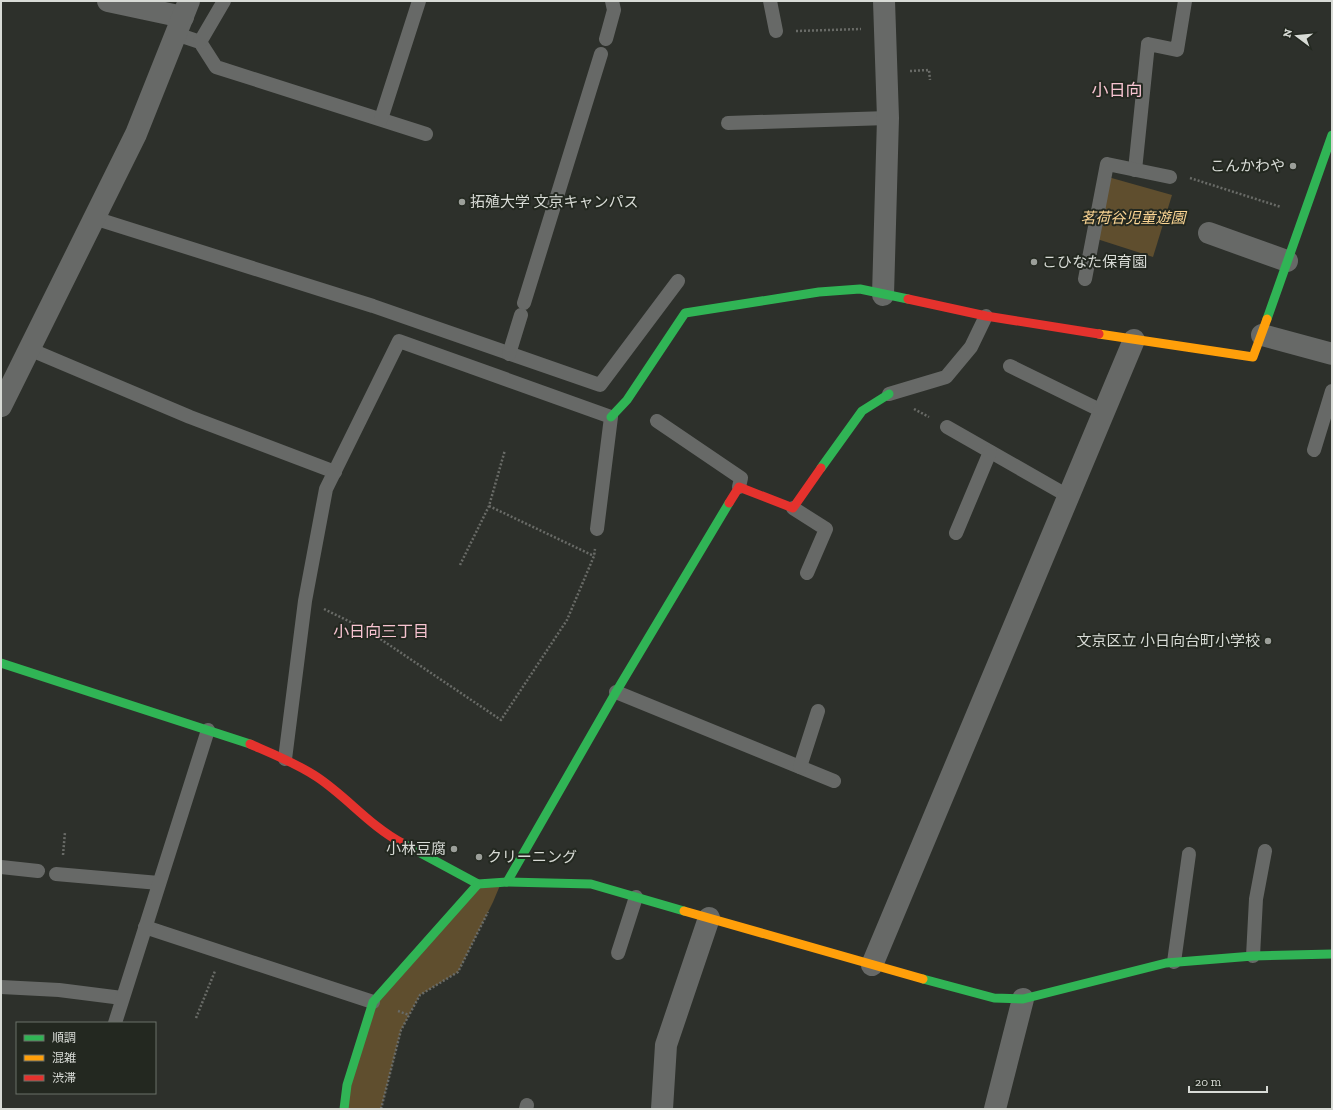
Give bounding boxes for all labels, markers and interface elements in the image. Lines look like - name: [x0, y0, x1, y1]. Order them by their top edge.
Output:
- north arrow: [1277, 16, 1317, 56]
- text: N: [1280, 27, 1295, 39]
- district label: 小日向: [1092, 80, 1143, 100]
- place label: こんかわや: [1210, 157, 1285, 175]
- marker: こんかわや: [1288, 161, 1298, 171]
- place label: 拓殖大学 文京キャンパス: [470, 193, 638, 211]
- marker: 拓殖大学 文京キャンパス: [457, 197, 467, 207]
- park label: 茗荷谷児童遊園: [1080, 209, 1187, 227]
- place label: こひなた保育園: [1042, 253, 1147, 271]
- marker: こひなた保育園: [1029, 257, 1039, 267]
- district label: 小日向三丁目: [333, 622, 429, 641]
- place label: 文京区立 小日向台町小学校: [1077, 632, 1260, 650]
- marker: 文京区立 小日向台町小学校: [1263, 636, 1273, 646]
- place label: 小林豆腐: [386, 840, 446, 858]
- marker: 小林豆腐: [449, 844, 459, 854]
- place label: クリーニング: [487, 848, 577, 866]
- marker: クリーニング: [474, 852, 484, 862]
- legend: [16, 1022, 156, 1094]
- text: 順調: [52, 1031, 76, 1045]
- text: 混雑: [52, 1051, 76, 1065]
- scale bar: [1189, 1068, 1267, 1094]
- text: 渋滞: [52, 1071, 76, 1085]
- text: 20 m: [1195, 1075, 1222, 1089]

